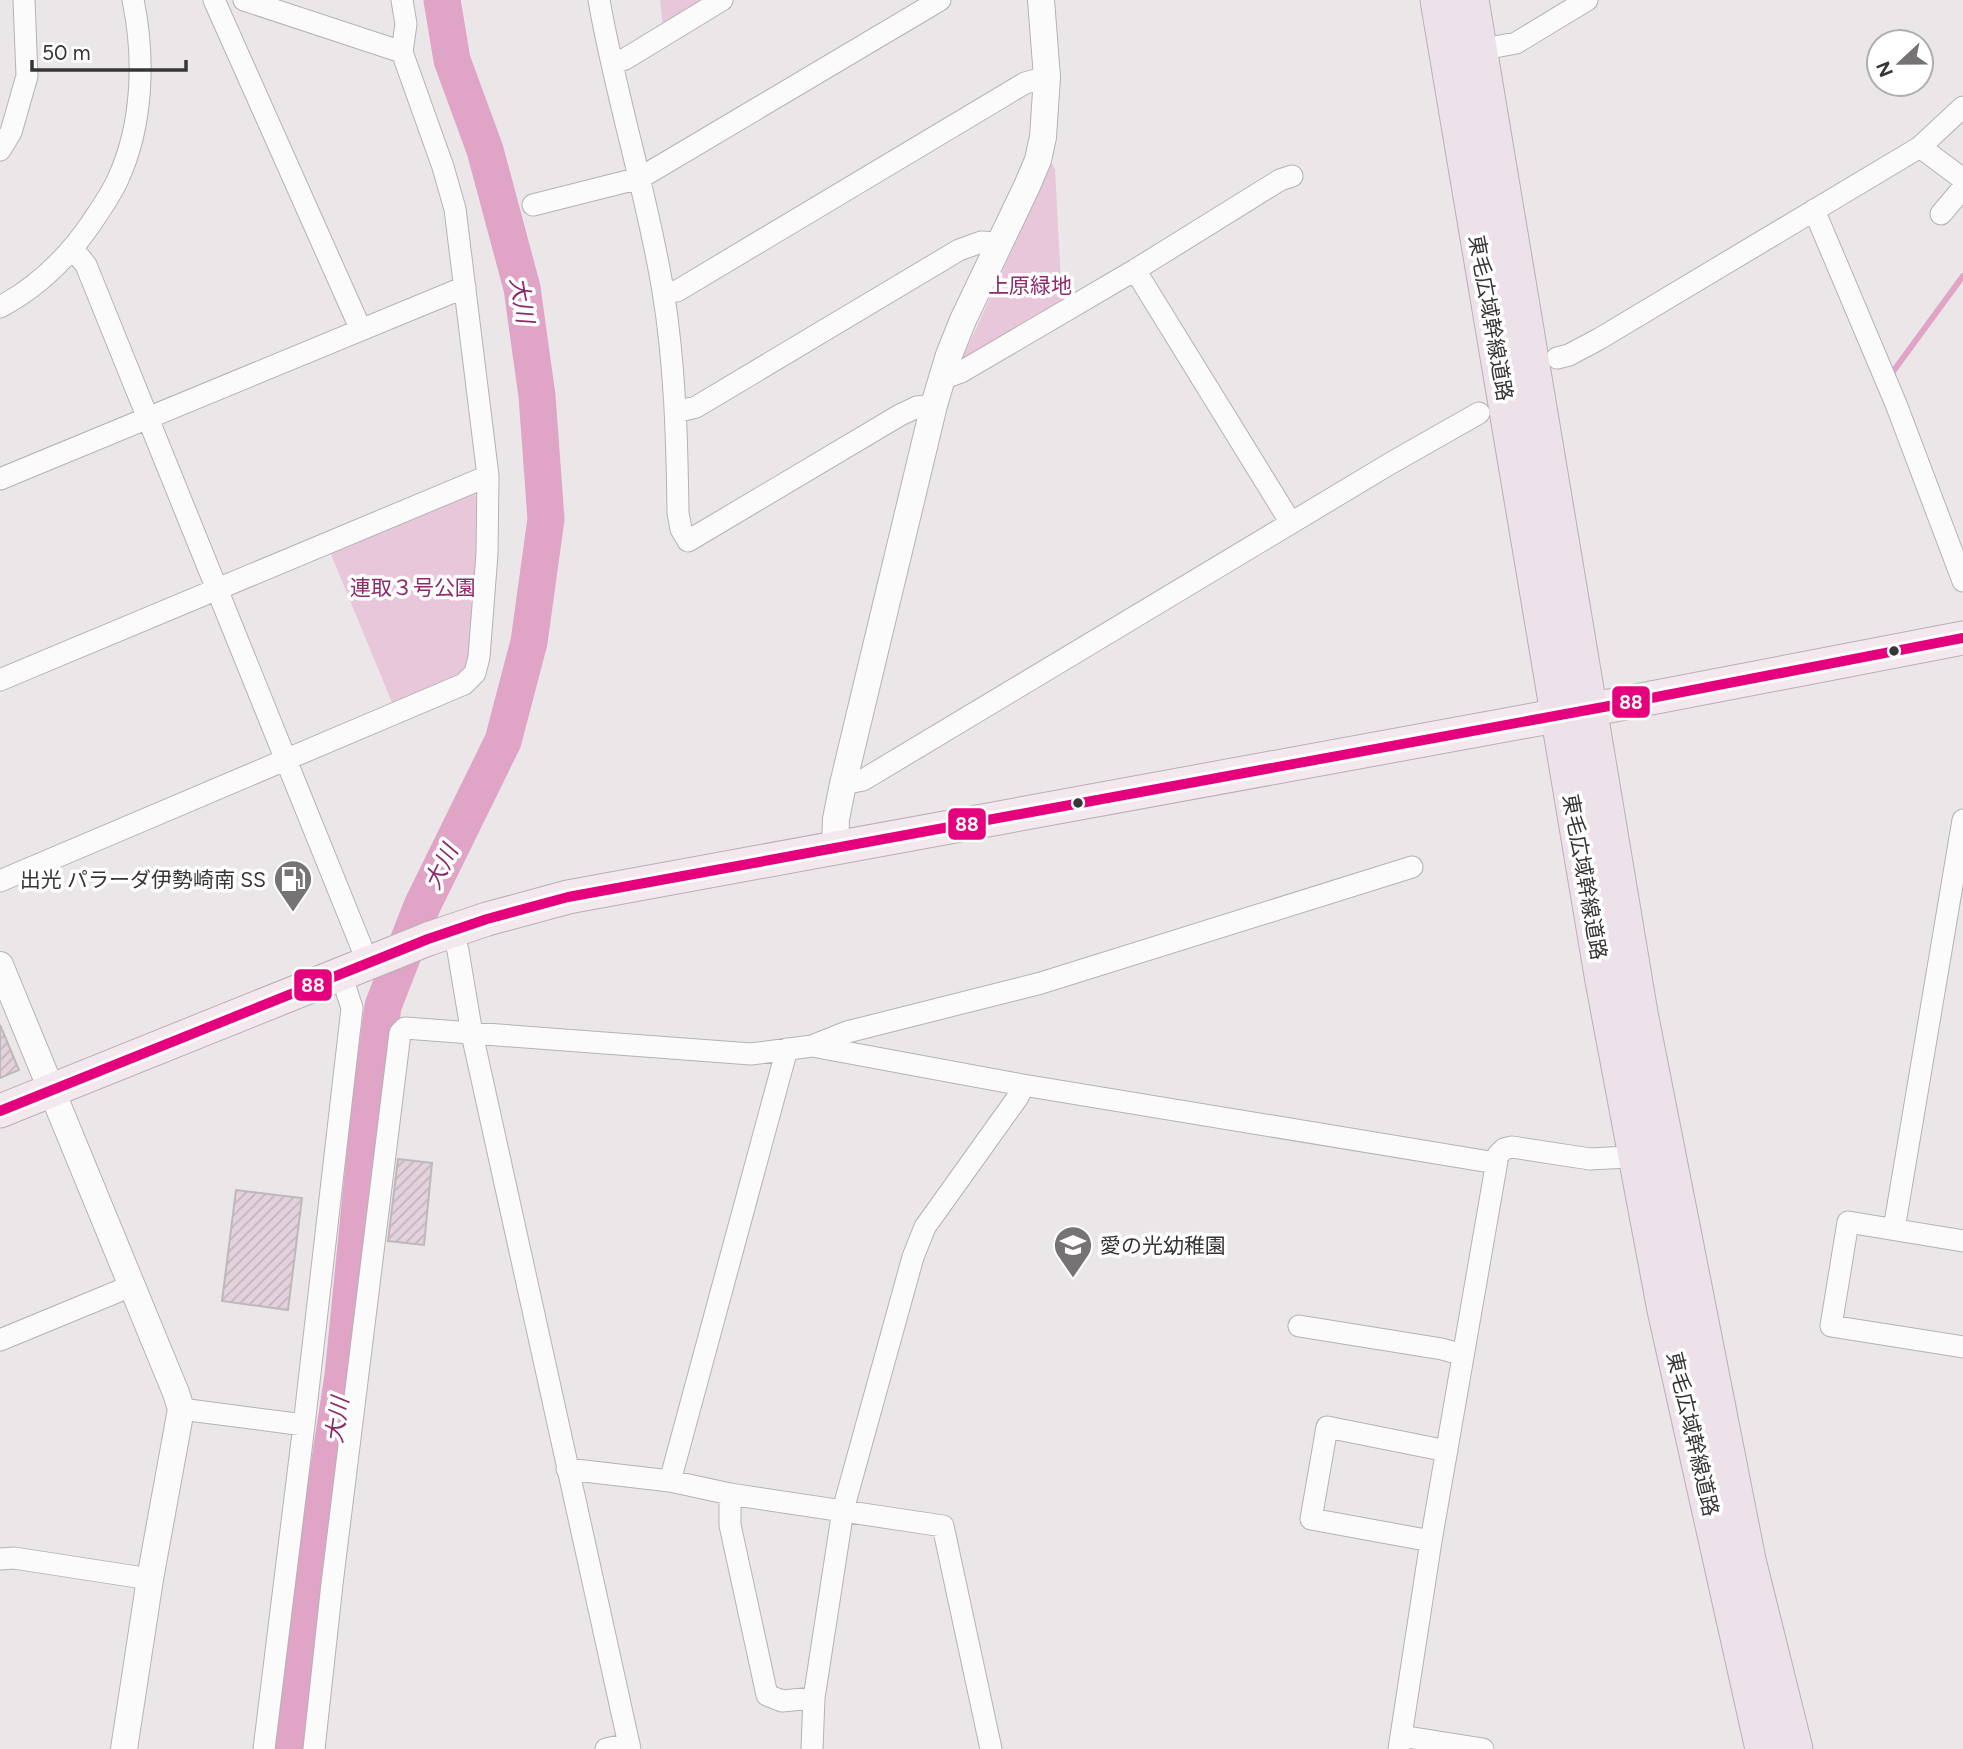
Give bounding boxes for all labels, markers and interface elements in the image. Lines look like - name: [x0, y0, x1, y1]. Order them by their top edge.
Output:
- scale bar: [32, 28, 186, 72]
- north arrow: [1865, 28, 1935, 98]
- text: 50 m: [42, 40, 91, 65]
- text: N: [1871, 58, 1898, 80]
- street label: 東毛広域幹線道路: [1464, 233, 1518, 403]
- park label: 上原緑地: [988, 273, 1072, 298]
- water label: 大川: [504, 275, 540, 328]
- park label: 連取３号公園: [350, 575, 476, 600]
- unlabelled marker: [1887, 644, 1901, 658]
- line badge: 88: [1611, 685, 1651, 719]
- text: 88: [1619, 691, 1643, 714]
- street label: 東毛広域幹線道路: [1558, 792, 1612, 962]
- unlabelled marker: [1071, 796, 1085, 810]
- line badge: 88: [947, 807, 987, 841]
- text: 88: [955, 813, 979, 836]
- water label: 大川: [418, 837, 465, 894]
- fuel station icon: 出光 パラーダ伊勢崎南 SS: [272, 858, 314, 913]
- place label: 出光 パラーダ伊勢崎南 SS: [20, 867, 266, 892]
- line badge: 88: [293, 968, 333, 1002]
- text: 88: [301, 974, 325, 997]
- school or university icon: 愛の光幼稚園: [1052, 1224, 1094, 1279]
- place label: 愛の光幼稚園: [1100, 1233, 1226, 1258]
- street label: 東毛広域幹線道路: [1662, 1349, 1724, 1519]
- water label: 大川: [320, 1392, 354, 1445]

